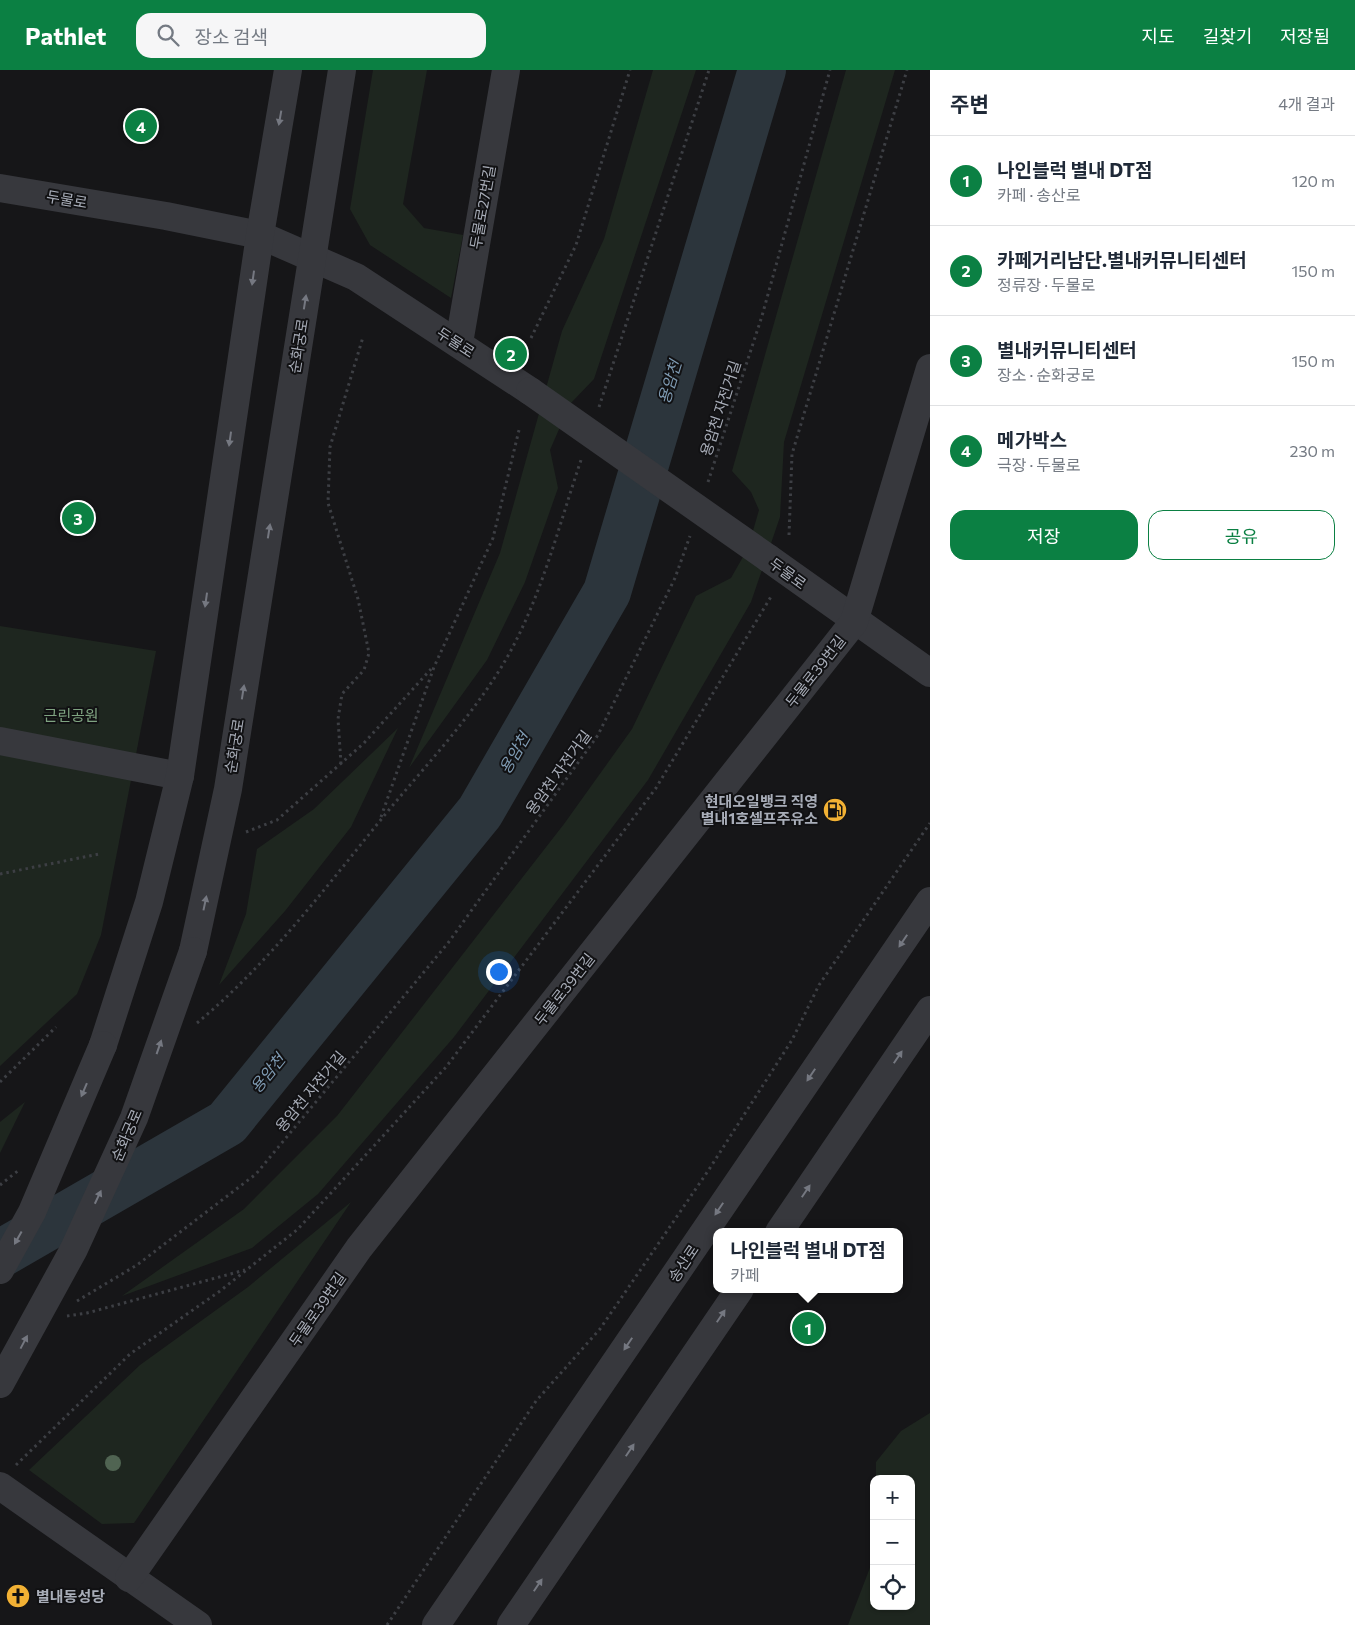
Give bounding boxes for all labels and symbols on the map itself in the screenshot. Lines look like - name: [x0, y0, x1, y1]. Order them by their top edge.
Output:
- pin: 4: [125, 107, 157, 145]
- one-way arrow: [275, 110, 283, 126]
- street label: 두물로27번길: [466, 163, 498, 251]
- street label: 두물로: [45, 187, 89, 211]
- one-way arrow: [249, 271, 257, 287]
- one-way arrow: [302, 293, 310, 309]
- street label: 순화궁로: [285, 317, 311, 375]
- street label: 두물로: [434, 323, 478, 361]
- pin: 2: [495, 335, 527, 373]
- water label: 용암천: [653, 356, 685, 406]
- street label: 용암천 자전거길: [696, 358, 744, 458]
- one-way arrow: [225, 431, 233, 447]
- pin: 3: [62, 499, 94, 537]
- one-way arrow: [265, 523, 273, 539]
- street label: 두물로: [766, 554, 810, 592]
- one-way arrow: [202, 592, 210, 608]
- street label: 두물로39번길: [781, 631, 849, 711]
- one-way arrow: [239, 684, 247, 700]
- park label: 근린공원: [43, 706, 99, 724]
- street label: 순화궁로: [221, 717, 247, 775]
- street label: 용암천 자전거길: [521, 726, 595, 818]
- water label: 용암천: [495, 727, 534, 777]
- place label: 현대오일뱅크 직영 별내1호셀프주유소: [701, 792, 818, 827]
- fuel station icon: 현대오일뱅크 직영 별내1호셀프주유소: [822, 797, 848, 823]
- one-way arrow: [201, 895, 209, 911]
- one-way arrow: [898, 934, 907, 948]
- street label: 두물로39번길: [530, 949, 598, 1029]
- your location: [486, 959, 512, 985]
- one-way arrow: [155, 1039, 163, 1054]
- street label: 용암천 자전거길: [271, 1047, 349, 1135]
- water label: 용암천: [246, 1048, 290, 1096]
- one-way arrow: [893, 1050, 903, 1064]
- one-way arrow: [806, 1068, 816, 1082]
- one-way arrow: [80, 1083, 88, 1097]
- street label: 순화궁로: [107, 1106, 145, 1164]
- one-way arrow: [801, 1185, 811, 1198]
- one-way arrow: [94, 1190, 102, 1204]
- one-way arrow: [715, 1203, 724, 1216]
- one-way arrow: [13, 1232, 22, 1245]
- street label: 송산로: [664, 1241, 702, 1285]
- street label: 두물로39번길: [285, 1268, 349, 1350]
- one-way arrow: [716, 1309, 726, 1323]
- pin: 1: [792, 1309, 824, 1347]
- one-way arrow: [20, 1335, 28, 1349]
- one-way arrow: [623, 1337, 633, 1350]
- one-way arrow: [625, 1444, 635, 1457]
- one-way arrow: [533, 1578, 543, 1591]
- church icon: 별내동성당: [5, 1583, 31, 1609]
- place label: 별내동성당: [36, 1587, 105, 1605]

